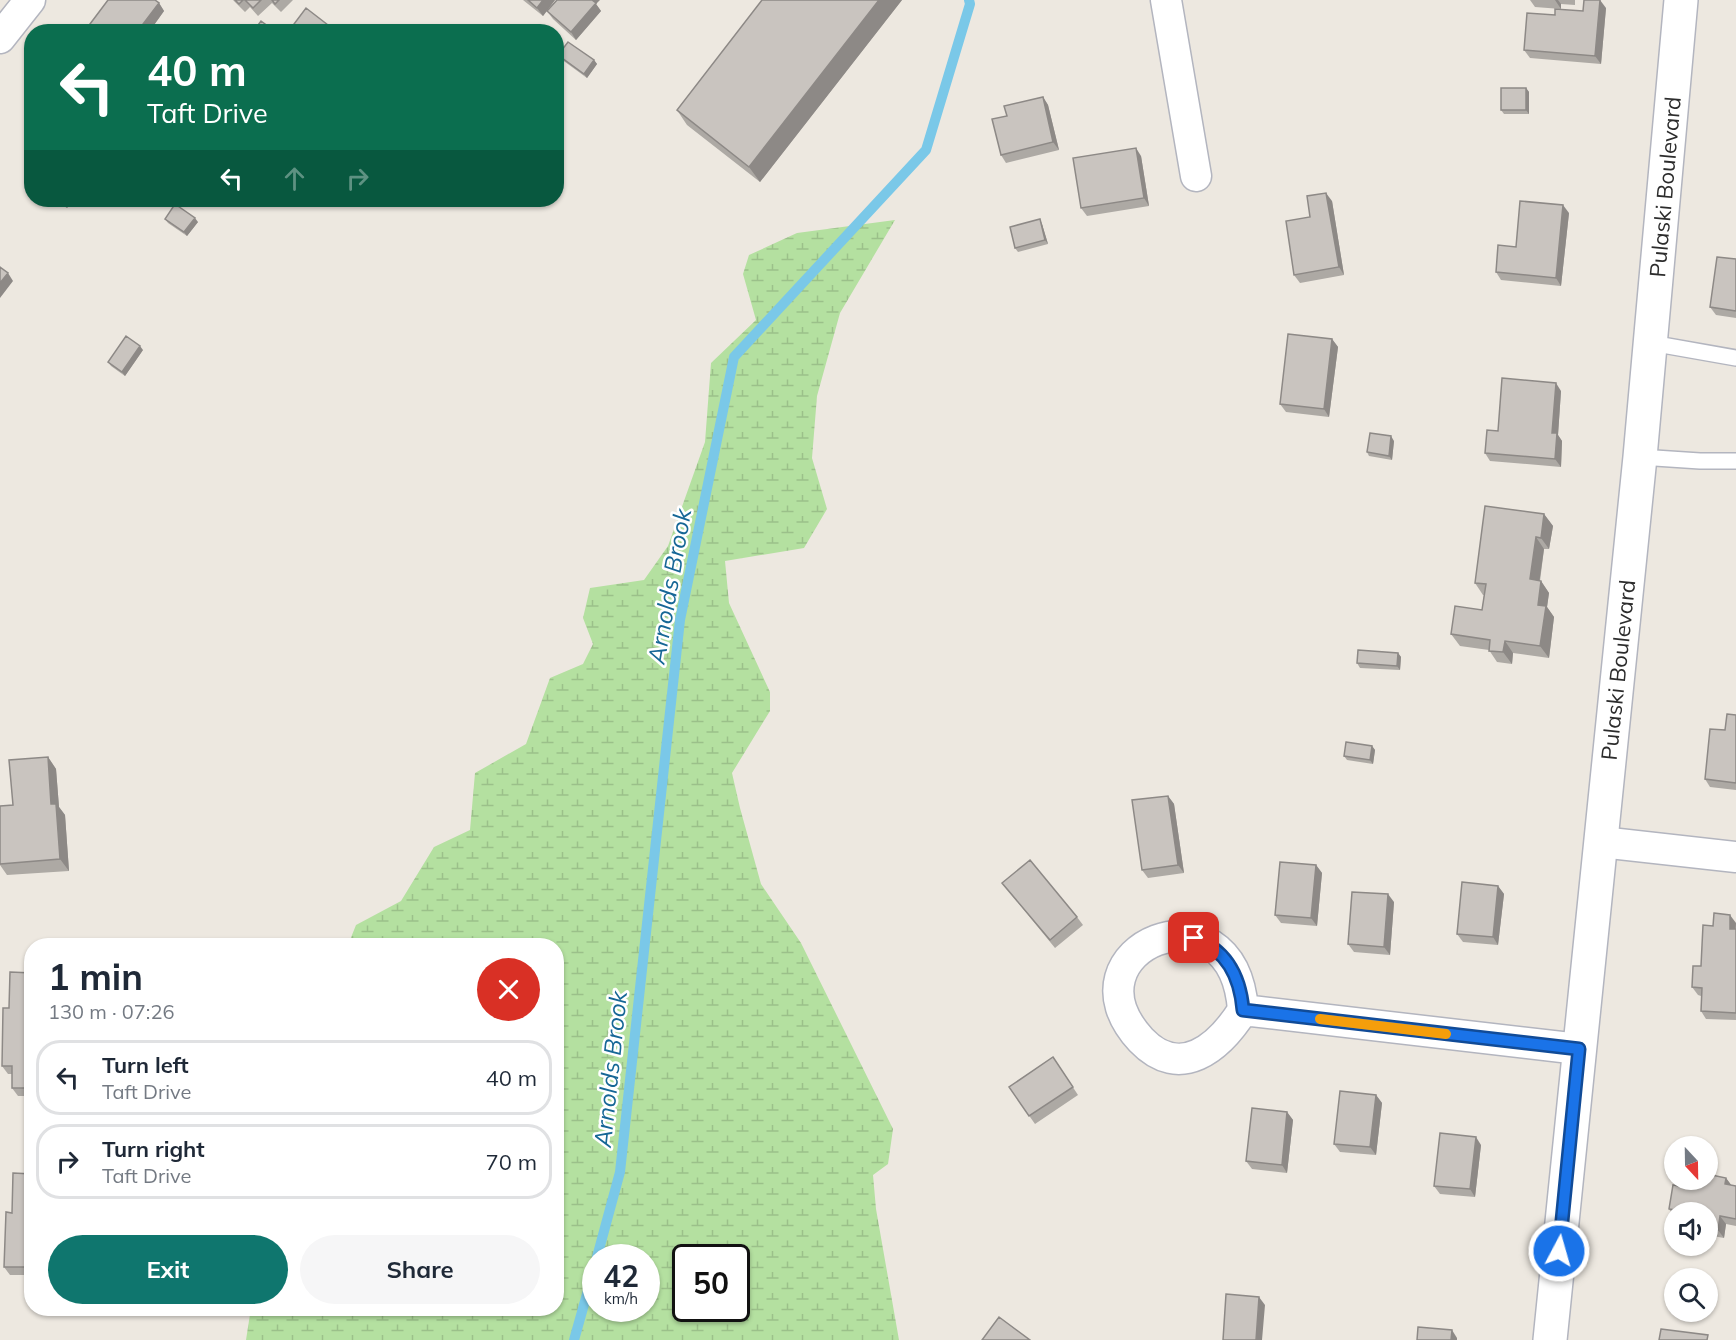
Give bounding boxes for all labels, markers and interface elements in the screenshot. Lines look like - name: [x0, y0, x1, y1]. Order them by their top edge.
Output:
- text: 40 m: [147, 44, 247, 97]
- icon: left: [48, 48, 126, 126]
- street label: Pulaski Boulevard: [1643, 95, 1687, 279]
- text: Taft Drive: [147, 96, 268, 130]
- icon: left: [215, 162, 248, 195]
- icon: ahead: [278, 162, 311, 195]
- icon: right: [341, 162, 374, 195]
- water label: Arnolds Brook: [640, 505, 698, 667]
- street label: Pulaski Boulevard: [1595, 578, 1641, 762]
- pin: [1168, 912, 1219, 963]
- icon: arrive: [1177, 921, 1210, 954]
- text: 1 min: [48, 954, 143, 999]
- button: close: [477, 958, 540, 1021]
- water label: Arnolds Brook: [587, 989, 633, 1150]
- text: 130 m · 07:26: [48, 999, 174, 1024]
- text: Turn left: [102, 1051, 189, 1079]
- icon: left: [51, 1061, 84, 1094]
- text: 40 m: [486, 1064, 537, 1092]
- text: Taft Drive: [102, 1079, 191, 1104]
- text: Turn right: [102, 1135, 205, 1163]
- north arrow: [1664, 1136, 1718, 1190]
- map controls: [1664, 1136, 1718, 1322]
- icon: right: [51, 1145, 84, 1178]
- text: 70 m: [486, 1148, 537, 1176]
- text: Taft Drive: [102, 1163, 191, 1188]
- button: sound: [1664, 1202, 1718, 1256]
- position arrow: [1527, 1219, 1591, 1283]
- button: Exit: [48, 1235, 288, 1304]
- button: Share: [300, 1235, 540, 1304]
- speed limit sign: 50: [672, 1244, 750, 1322]
- text: 42: [603, 1257, 639, 1295]
- button: search: [1664, 1268, 1718, 1322]
- text: km/h: [604, 1289, 638, 1308]

